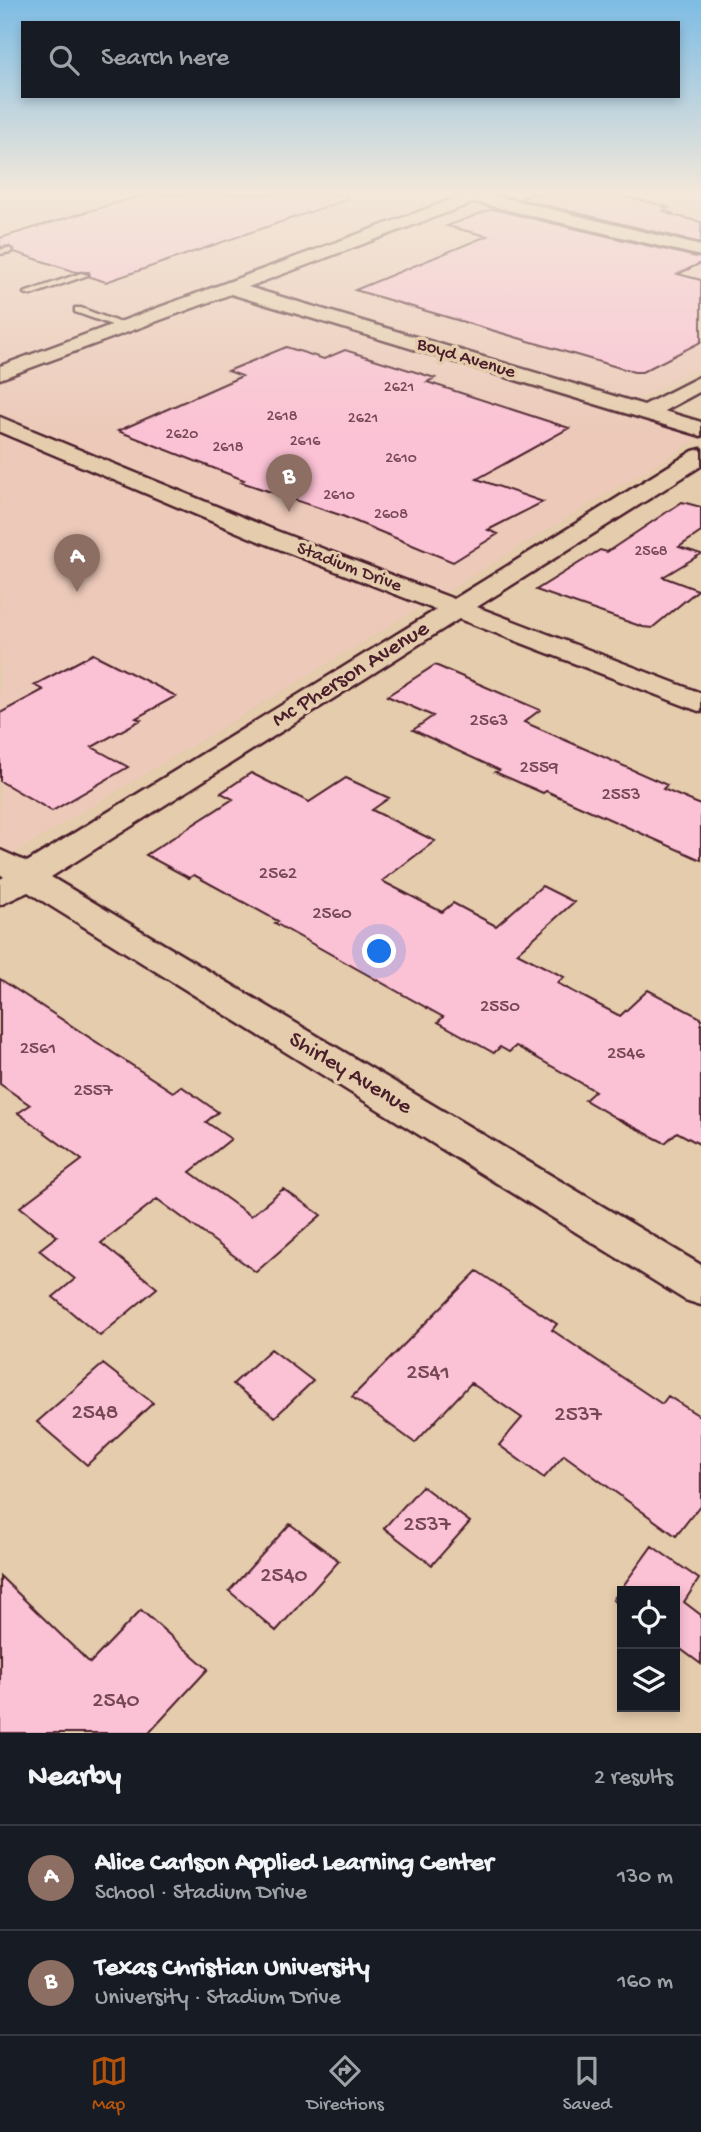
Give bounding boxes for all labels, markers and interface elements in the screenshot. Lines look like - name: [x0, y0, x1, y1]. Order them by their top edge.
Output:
- search box: [21, 21, 680, 98]
- icon: search: [45, 41, 83, 79]
- text: Search here: [101, 44, 229, 75]
- street label: Boyd Avenue: [413, 333, 518, 385]
- house number: 2621: [384, 379, 414, 398]
- house number: 2618: [266, 408, 298, 427]
- house number: 2621: [348, 410, 378, 429]
- house number: 2620: [166, 426, 198, 445]
- house number: 2616: [290, 433, 321, 452]
- house number: 2618: [212, 439, 244, 458]
- house number: 2610: [385, 450, 417, 469]
- pin: B: [266, 454, 312, 512]
- house number: 2610: [323, 487, 355, 506]
- house number: 2608: [374, 506, 408, 525]
- pin: A: [54, 534, 100, 592]
- street label: Stadium Drive: [293, 537, 405, 599]
- house number: 2568: [634, 543, 668, 562]
- street label: Mc Pherson Avenue: [267, 615, 436, 734]
- house number: 2563: [470, 710, 509, 733]
- house number: 2559: [520, 757, 559, 780]
- house number: 2553: [601, 784, 641, 807]
- house number: 2562: [259, 863, 297, 886]
- house number: 2560: [312, 903, 352, 926]
- your location: [362, 934, 396, 968]
- house number: 2550: [480, 996, 520, 1019]
- street label: Shirley Avenue: [283, 1027, 417, 1122]
- house number: 2561: [20, 1038, 56, 1061]
- house number: 2546: [607, 1043, 645, 1066]
- house number: 2557: [73, 1080, 114, 1103]
- house number: 2541: [406, 1360, 450, 1387]
- house number: 2548: [72, 1400, 118, 1427]
- house number: 2537: [554, 1402, 603, 1429]
- house number: 2537: [403, 1512, 452, 1539]
- house number: 2540: [260, 1563, 308, 1590]
- map controls: [617, 1586, 680, 1712]
- button: locate: [617, 1586, 680, 1649]
- button: layers: [617, 1649, 680, 1712]
- house number: 2540: [92, 1688, 140, 1715]
- text: Nearby: [28, 1761, 121, 1796]
- text: 2 results: [594, 1765, 673, 1792]
- text: Alice Carlson Applied Learning Center: [95, 1849, 493, 1880]
- text: A: [44, 1864, 58, 1891]
- text: 130 m: [617, 1864, 673, 1891]
- text: School · Stadium Drive: [95, 1880, 307, 1907]
- text: Texas Christian University: [95, 1954, 370, 1985]
- text: B: [45, 1969, 57, 1996]
- text: 160 m: [617, 1969, 673, 1996]
- text: University · Stadium Drive: [95, 1985, 341, 2012]
- tab: Map: [90, 2052, 128, 2117]
- tab: Directions: [307, 2052, 384, 2117]
- tab: Saved: [563, 2052, 611, 2117]

